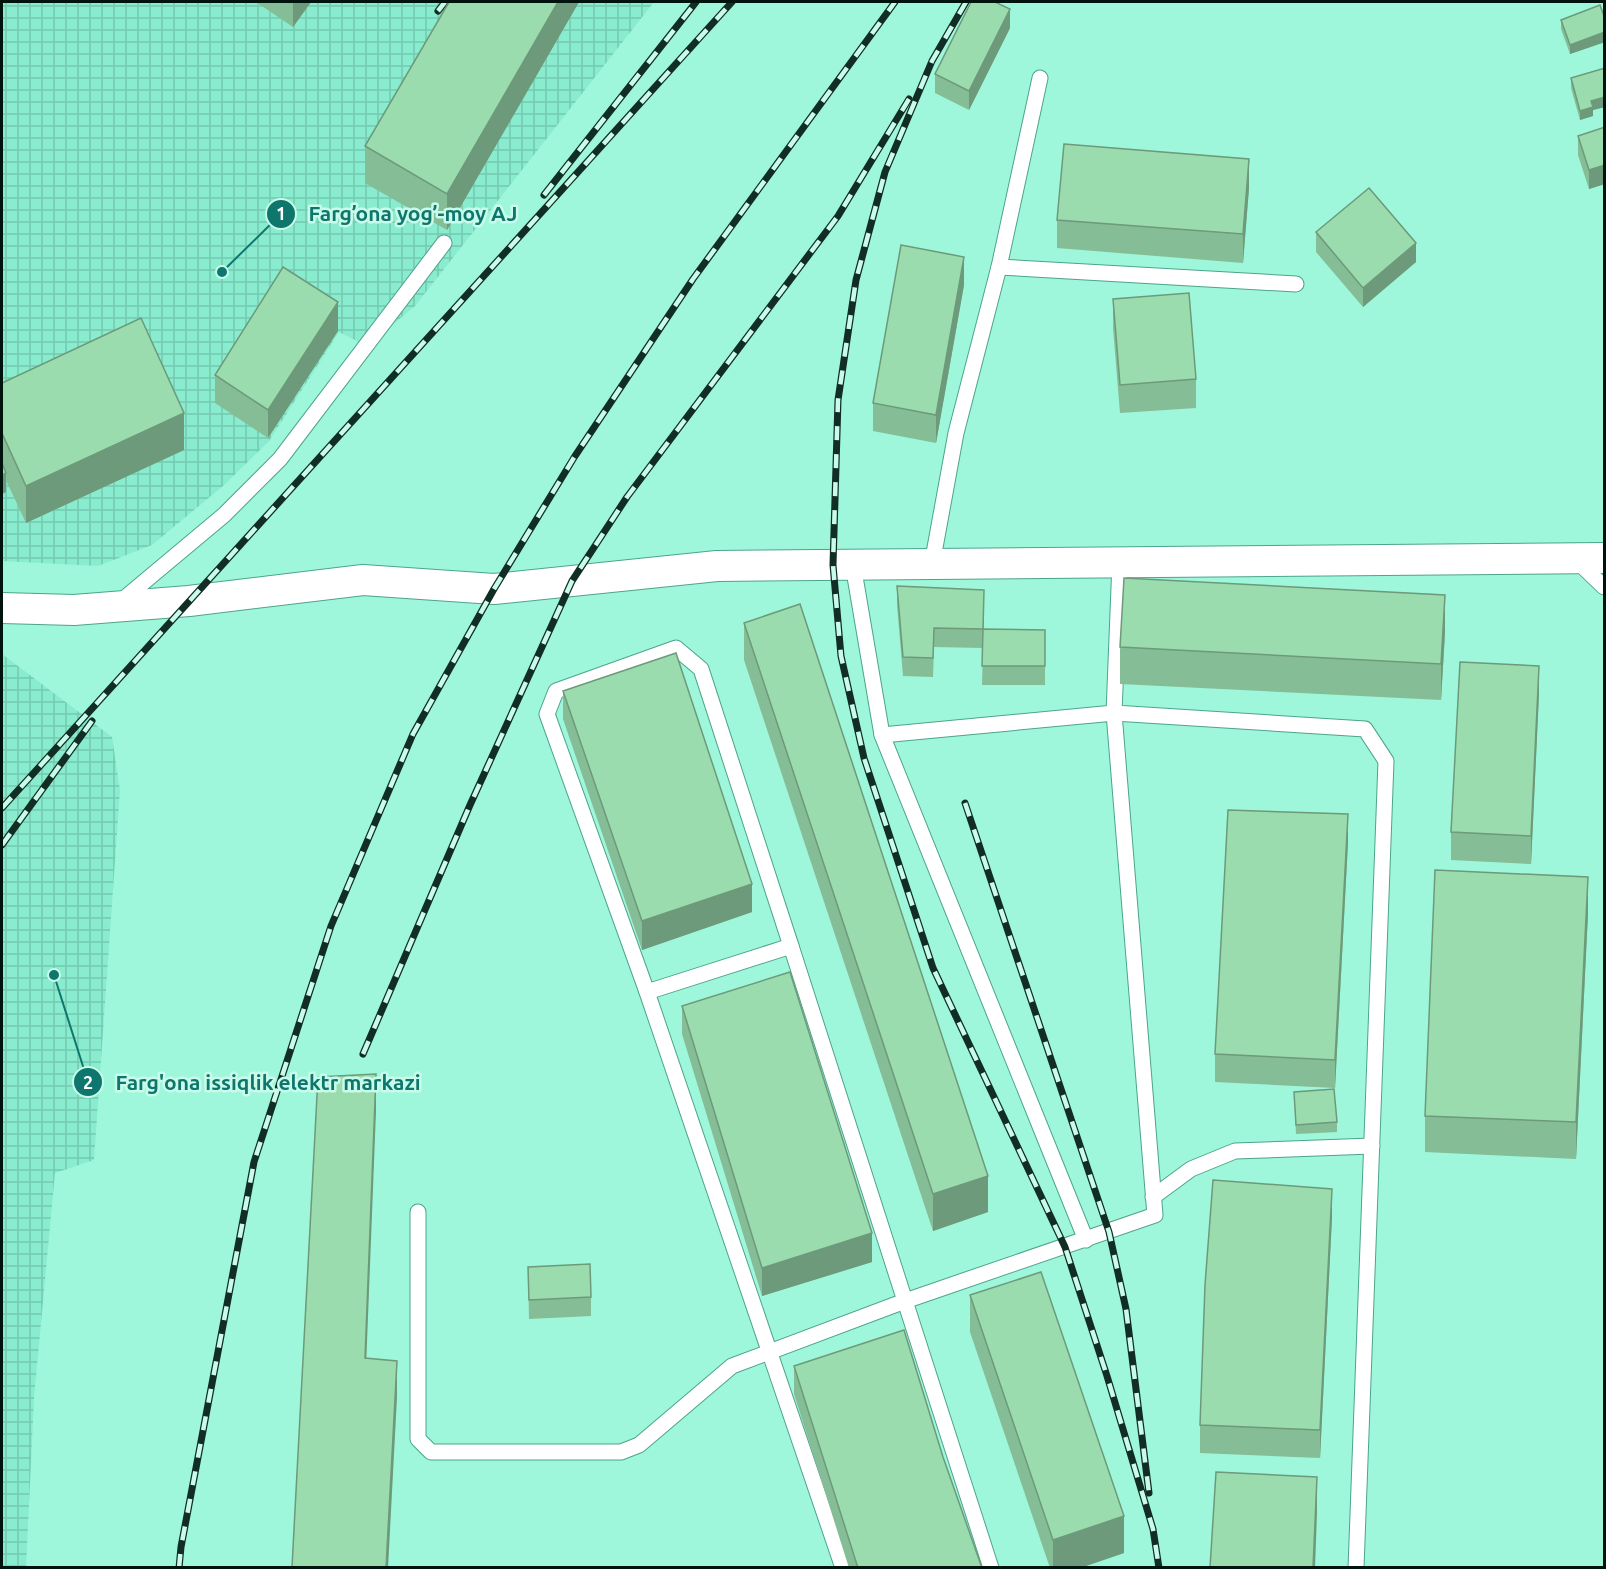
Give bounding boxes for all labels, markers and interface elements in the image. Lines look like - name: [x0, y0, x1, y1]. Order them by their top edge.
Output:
- callout: Farg’ona yog’-moy AJ: [266, 194, 529, 233]
- text: Farg’ona yog’-moy AJ: [309, 201, 517, 225]
- text: 1: [276, 203, 286, 223]
- callout: Farg'ona issiqlik elektr markazi: [73, 1063, 432, 1102]
- text: Farg'ona issiqlik elektr markazi: [115, 1070, 421, 1094]
- text: 2: [83, 1072, 93, 1092]

